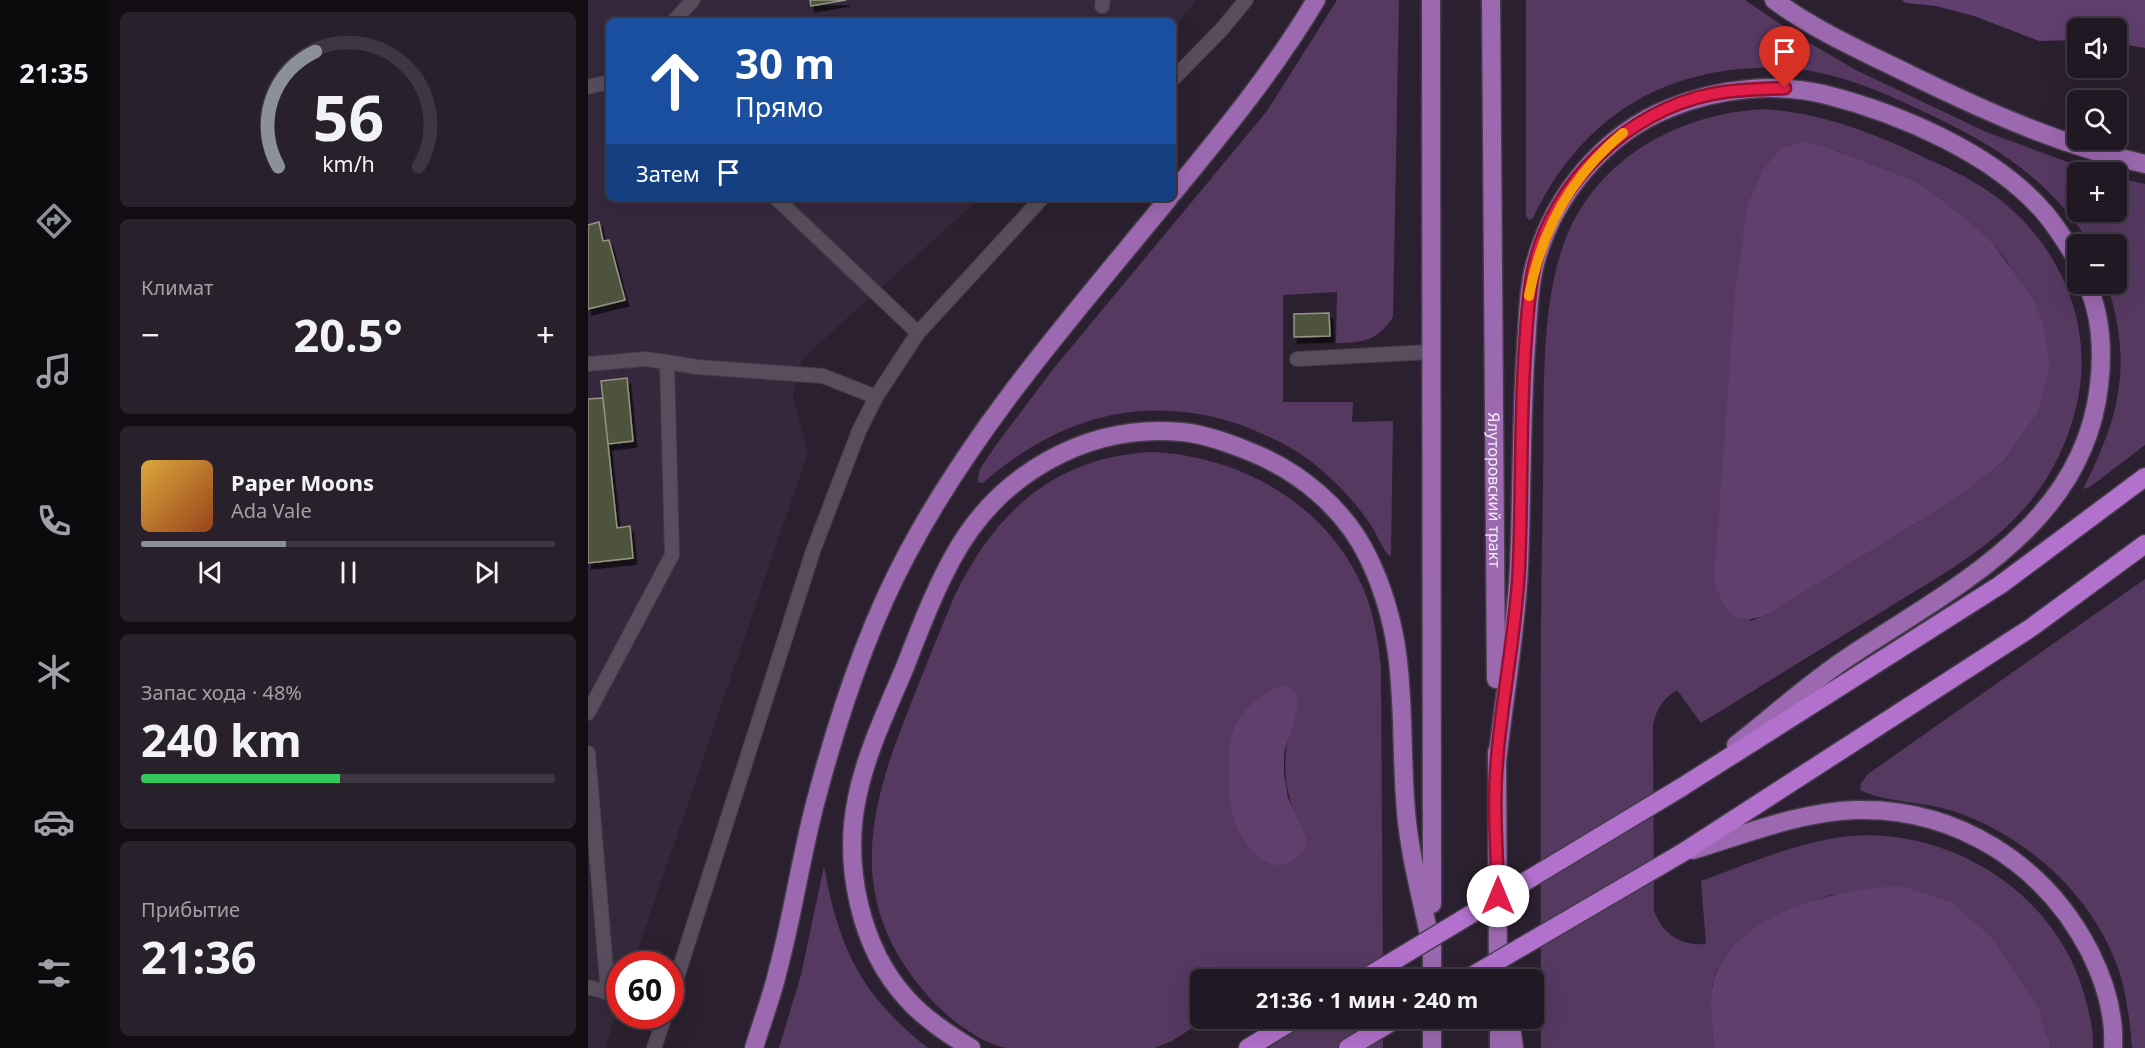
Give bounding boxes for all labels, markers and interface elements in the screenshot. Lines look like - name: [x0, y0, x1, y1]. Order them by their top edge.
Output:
- map controls: [2067, 18, 2127, 294]
- button: sound: [2067, 18, 2127, 78]
- pin: [1759, 26, 1810, 88]
- text: 30 m: [735, 34, 835, 91]
- icon: arrive: [1768, 35, 1801, 68]
- icon: ahead: [636, 42, 714, 120]
- text: 21:35: [19, 54, 89, 91]
- text: 56: [312, 74, 384, 159]
- text: Прямо: [735, 88, 823, 125]
- button: search: [2067, 90, 2127, 150]
- text: km/h: [322, 149, 374, 178]
- icon: arrive: [712, 156, 745, 189]
- text: Затем: [636, 158, 700, 188]
- button: +: [2067, 162, 2127, 222]
- icon: directions: [33, 200, 75, 242]
- button: −: [2067, 234, 2127, 294]
- text: Климат: [141, 274, 213, 301]
- text: 20.5°: [294, 304, 402, 365]
- text: −: [141, 312, 160, 357]
- text: +: [536, 312, 555, 357]
- icon: music: [33, 350, 75, 392]
- street label: Ялуторовский тракт: [1483, 412, 1506, 568]
- text: Paper Moons: [231, 467, 374, 497]
- text: Ada Vale: [231, 497, 312, 524]
- icon: phone: [33, 500, 75, 542]
- icon: previous: [194, 556, 227, 589]
- icon: pause: [332, 556, 365, 589]
- icon: next: [470, 556, 503, 589]
- icon: climate: [33, 651, 75, 693]
- text: Запас хода · 48%: [141, 679, 302, 706]
- text: 240 km: [141, 709, 302, 770]
- icon: car: [33, 801, 75, 843]
- position arrow: [1466, 864, 1530, 928]
- text: Прибытие: [141, 896, 240, 923]
- text: 21:36: [141, 926, 257, 987]
- speed limit sign: 60: [606, 951, 684, 1029]
- icon: filters: [33, 952, 75, 994]
- text: 21:36 · 1 мин · 240 m: [1256, 984, 1478, 1014]

